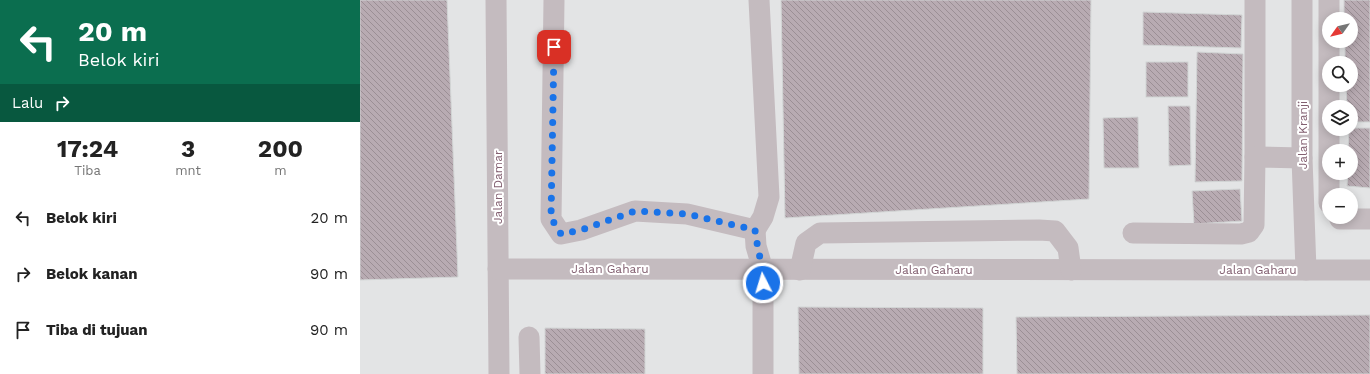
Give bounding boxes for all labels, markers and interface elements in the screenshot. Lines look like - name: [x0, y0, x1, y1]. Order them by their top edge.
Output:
- north arrow: [1322, 12, 1358, 48]
- map controls: [1322, 12, 1358, 224]
- text: 20 m: [78, 15, 147, 48]
- icon: left: [12, 16, 64, 68]
- pin: [537, 30, 571, 64]
- icon: arrive: [543, 36, 565, 58]
- text: Belok kiri: [78, 49, 160, 70]
- button: search: [1322, 56, 1358, 92]
- icon: right: [51, 92, 73, 114]
- text: Lalu: [12, 94, 43, 112]
- button: layers: [1322, 100, 1358, 136]
- street label: Jalan Kranji: [1296, 101, 1310, 169]
- text: 17:24: [57, 135, 118, 163]
- text: 3: [181, 135, 195, 163]
- text: 200: [258, 135, 303, 163]
- button: +: [1322, 144, 1358, 180]
- street label: Jalan Damar: [491, 150, 505, 224]
- text: Tiba: [74, 163, 101, 178]
- text: mnt: [175, 163, 201, 178]
- text: m: [274, 163, 287, 178]
- button: −: [1322, 188, 1358, 224]
- icon: left: [12, 207, 34, 229]
- text: Belok kiri: [46, 209, 117, 227]
- text: 20 m: [311, 209, 348, 227]
- street label: Jalan Gaharu: [571, 262, 649, 276]
- position arrow: [742, 262, 784, 304]
- icon: right: [12, 263, 34, 285]
- street label: Jalan Gaharu: [895, 263, 973, 277]
- street label: Jalan Gaharu: [1219, 263, 1297, 277]
- text: Belok kanan: [46, 265, 137, 283]
- text: 90 m: [310, 265, 348, 283]
- icon: arrive: [12, 319, 34, 341]
- text: Tiba di tujuan: [46, 321, 148, 339]
- text: 90 m: [310, 321, 348, 339]

